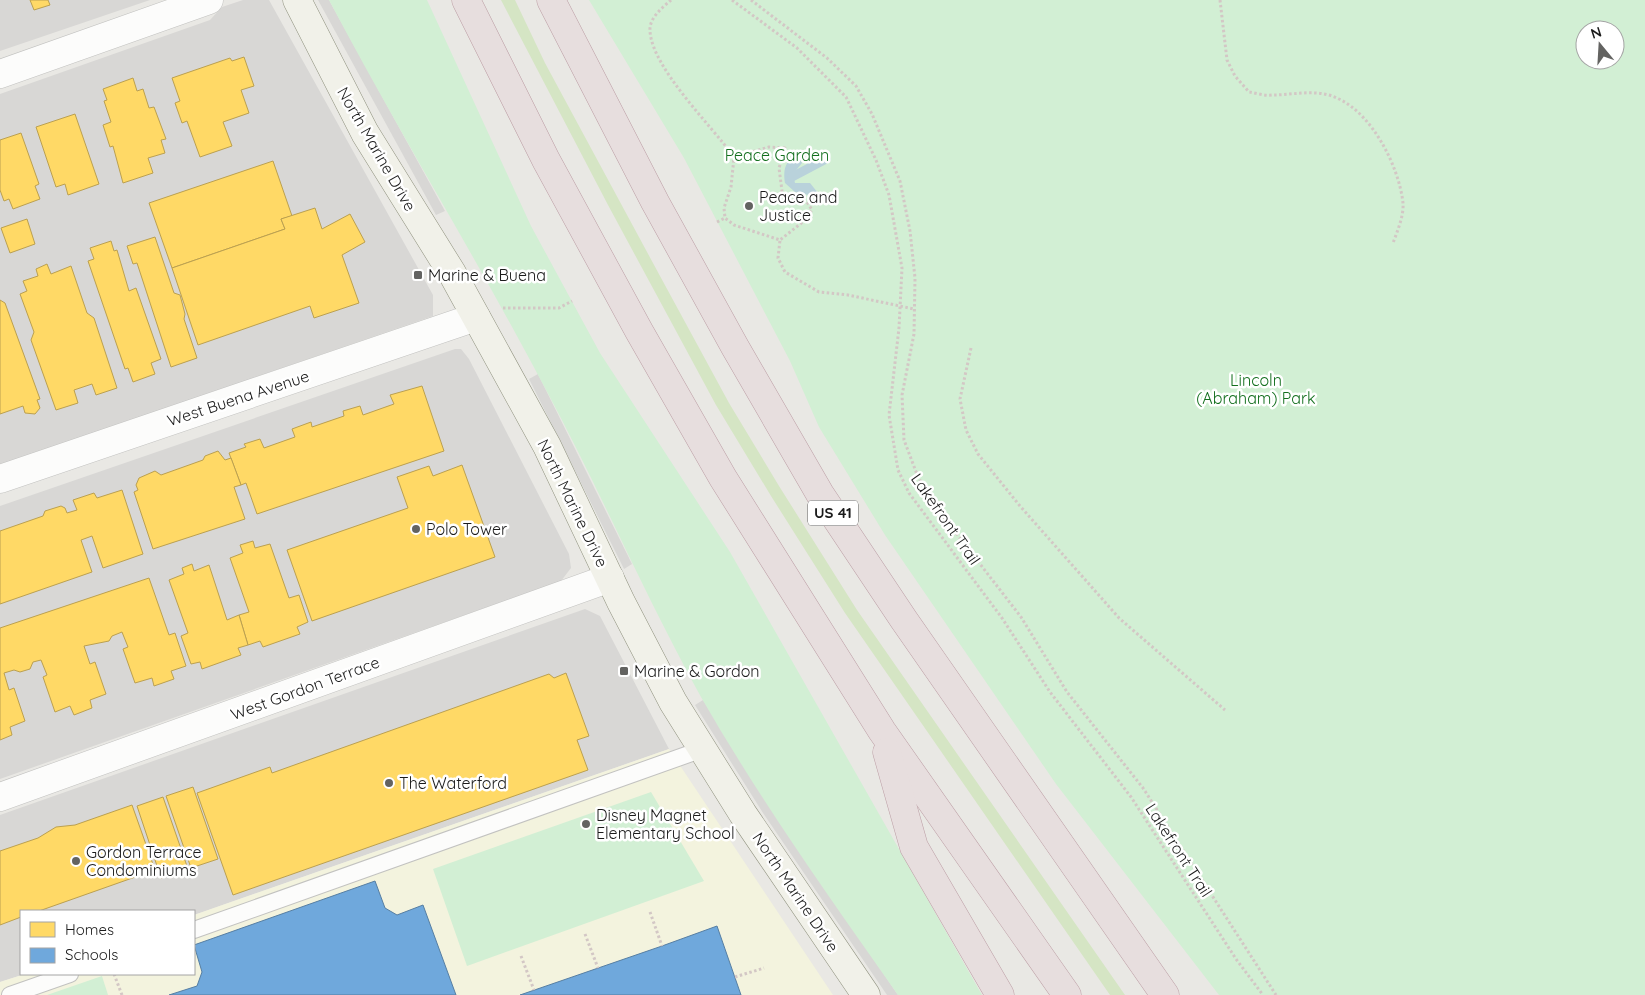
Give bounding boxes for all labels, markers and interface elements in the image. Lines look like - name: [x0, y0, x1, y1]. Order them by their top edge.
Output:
- north arrow: [1575, 20, 1625, 70]
- text: N: [1588, 22, 1604, 43]
- street label: North Marine Drive: [333, 83, 421, 215]
- park label: Peace Garden: [725, 145, 829, 165]
- place label: Peace and Justice: [759, 187, 838, 225]
- marker: Peace and Justice: [743, 200, 755, 212]
- place label: Marine & Buena: [428, 265, 546, 285]
- marker: Marine & Buena: [412, 269, 424, 281]
- street label: West Buena Avenue: [164, 366, 312, 430]
- park label: Lincoln (Abraham) Park: [1196, 370, 1316, 408]
- street label: North Marine Drive: [533, 436, 613, 570]
- street label: Lakefront Trail: [907, 469, 985, 569]
- road number: US 41: [808, 500, 858, 526]
- place label: Polo Tower: [426, 519, 507, 539]
- marker: Polo Tower: [410, 523, 422, 535]
- street label: West Gordon Terrace: [228, 652, 382, 724]
- place label: Marine & Gordon: [634, 661, 760, 681]
- marker: Marine & Gordon: [618, 665, 630, 677]
- place label: The Waterford: [399, 773, 507, 793]
- marker: The Waterford: [383, 777, 395, 789]
- street label: Lakefront Trail: [1141, 800, 1217, 900]
- place label: Disney Magnet Elementary School: [596, 805, 735, 843]
- marker: Disney Magnet Elementary School: [580, 818, 592, 830]
- street label: North Marine Drive: [749, 828, 843, 956]
- place label: Gordon Terrace Condominiums: [86, 842, 202, 880]
- marker: Gordon Terrace Condominiums: [70, 855, 82, 867]
- legend: [20, 910, 195, 975]
- text: Homes: [65, 920, 114, 939]
- text: Schools: [65, 945, 118, 964]

